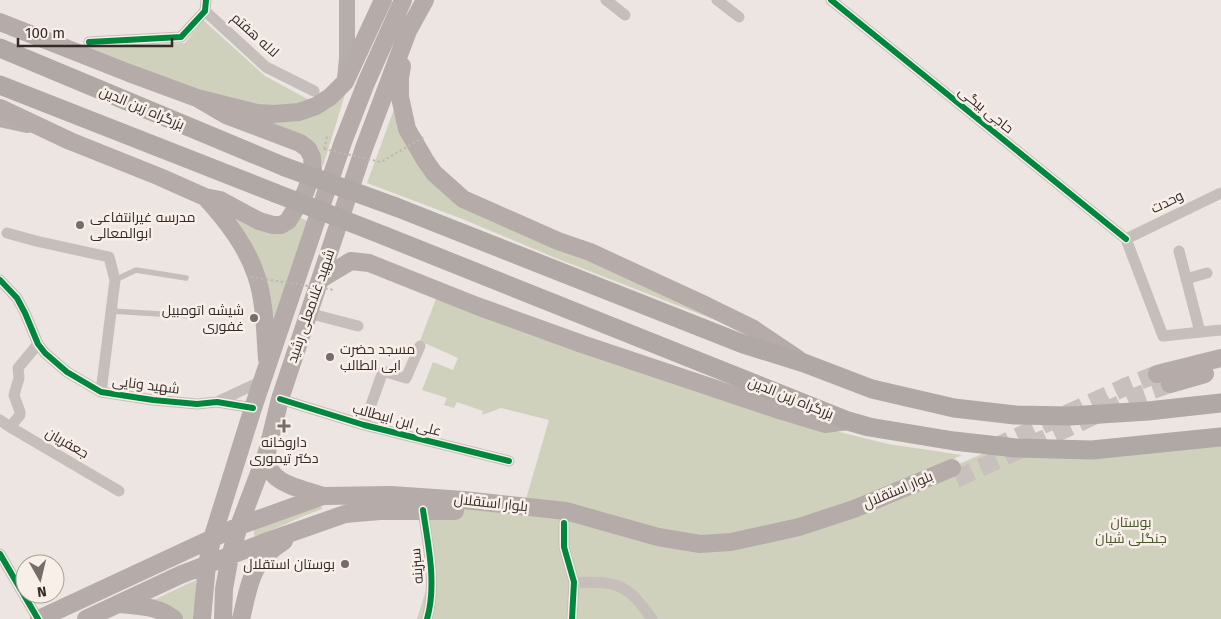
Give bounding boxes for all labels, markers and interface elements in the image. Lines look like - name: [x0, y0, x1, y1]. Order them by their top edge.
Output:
- street label: لاله هفتم: [227, 9, 282, 62]
- scale bar: [18, 15, 171, 47]
- text: 100 m: [25, 24, 65, 42]
- street label: بزرگراه زین الدین: [97, 83, 187, 133]
- street label: حاجی بیگی: [955, 83, 1017, 137]
- street label: وحدت: [1148, 187, 1186, 217]
- place label: مدرسه غیرانتفاعی ابوالمعالی: [90, 209, 196, 242]
- marker: مدرسه غیرانتفاعی ابوالمعالی: [74, 219, 86, 231]
- street label: شهید غلامعلی رشید: [284, 247, 338, 365]
- place label: شیشه اتومبیل غفوری: [162, 302, 244, 335]
- marker: شیشه اتومبیل غفوری: [248, 312, 260, 324]
- place label: مسجد حضرت ابی الطالب: [340, 341, 415, 374]
- marker: مسجد حضرت ابی الطالب: [324, 351, 336, 363]
- street label: شهید ونایی: [111, 372, 181, 398]
- street label: بزرگراه زین الدین: [746, 373, 836, 423]
- street label: علی ابن ابیطالب: [351, 400, 443, 440]
- marker: داروخانه دکتر تیموری: [278, 420, 290, 432]
- street label: جعفریان: [42, 424, 92, 462]
- place label: داروخانه دکتر تیموری: [249, 434, 319, 467]
- street label: بلوار استقلال: [860, 468, 936, 512]
- street label: بلوار استقلال: [453, 491, 529, 515]
- park label: بوستان جنگلی شیان: [1095, 514, 1167, 547]
- street label: سبزینه: [407, 547, 427, 585]
- north arrow: [15, 554, 65, 604]
- place label: بوستان استقلال: [243, 556, 335, 573]
- marker: بوستان استقلال: [339, 558, 351, 570]
- text: N: [36, 582, 48, 600]

